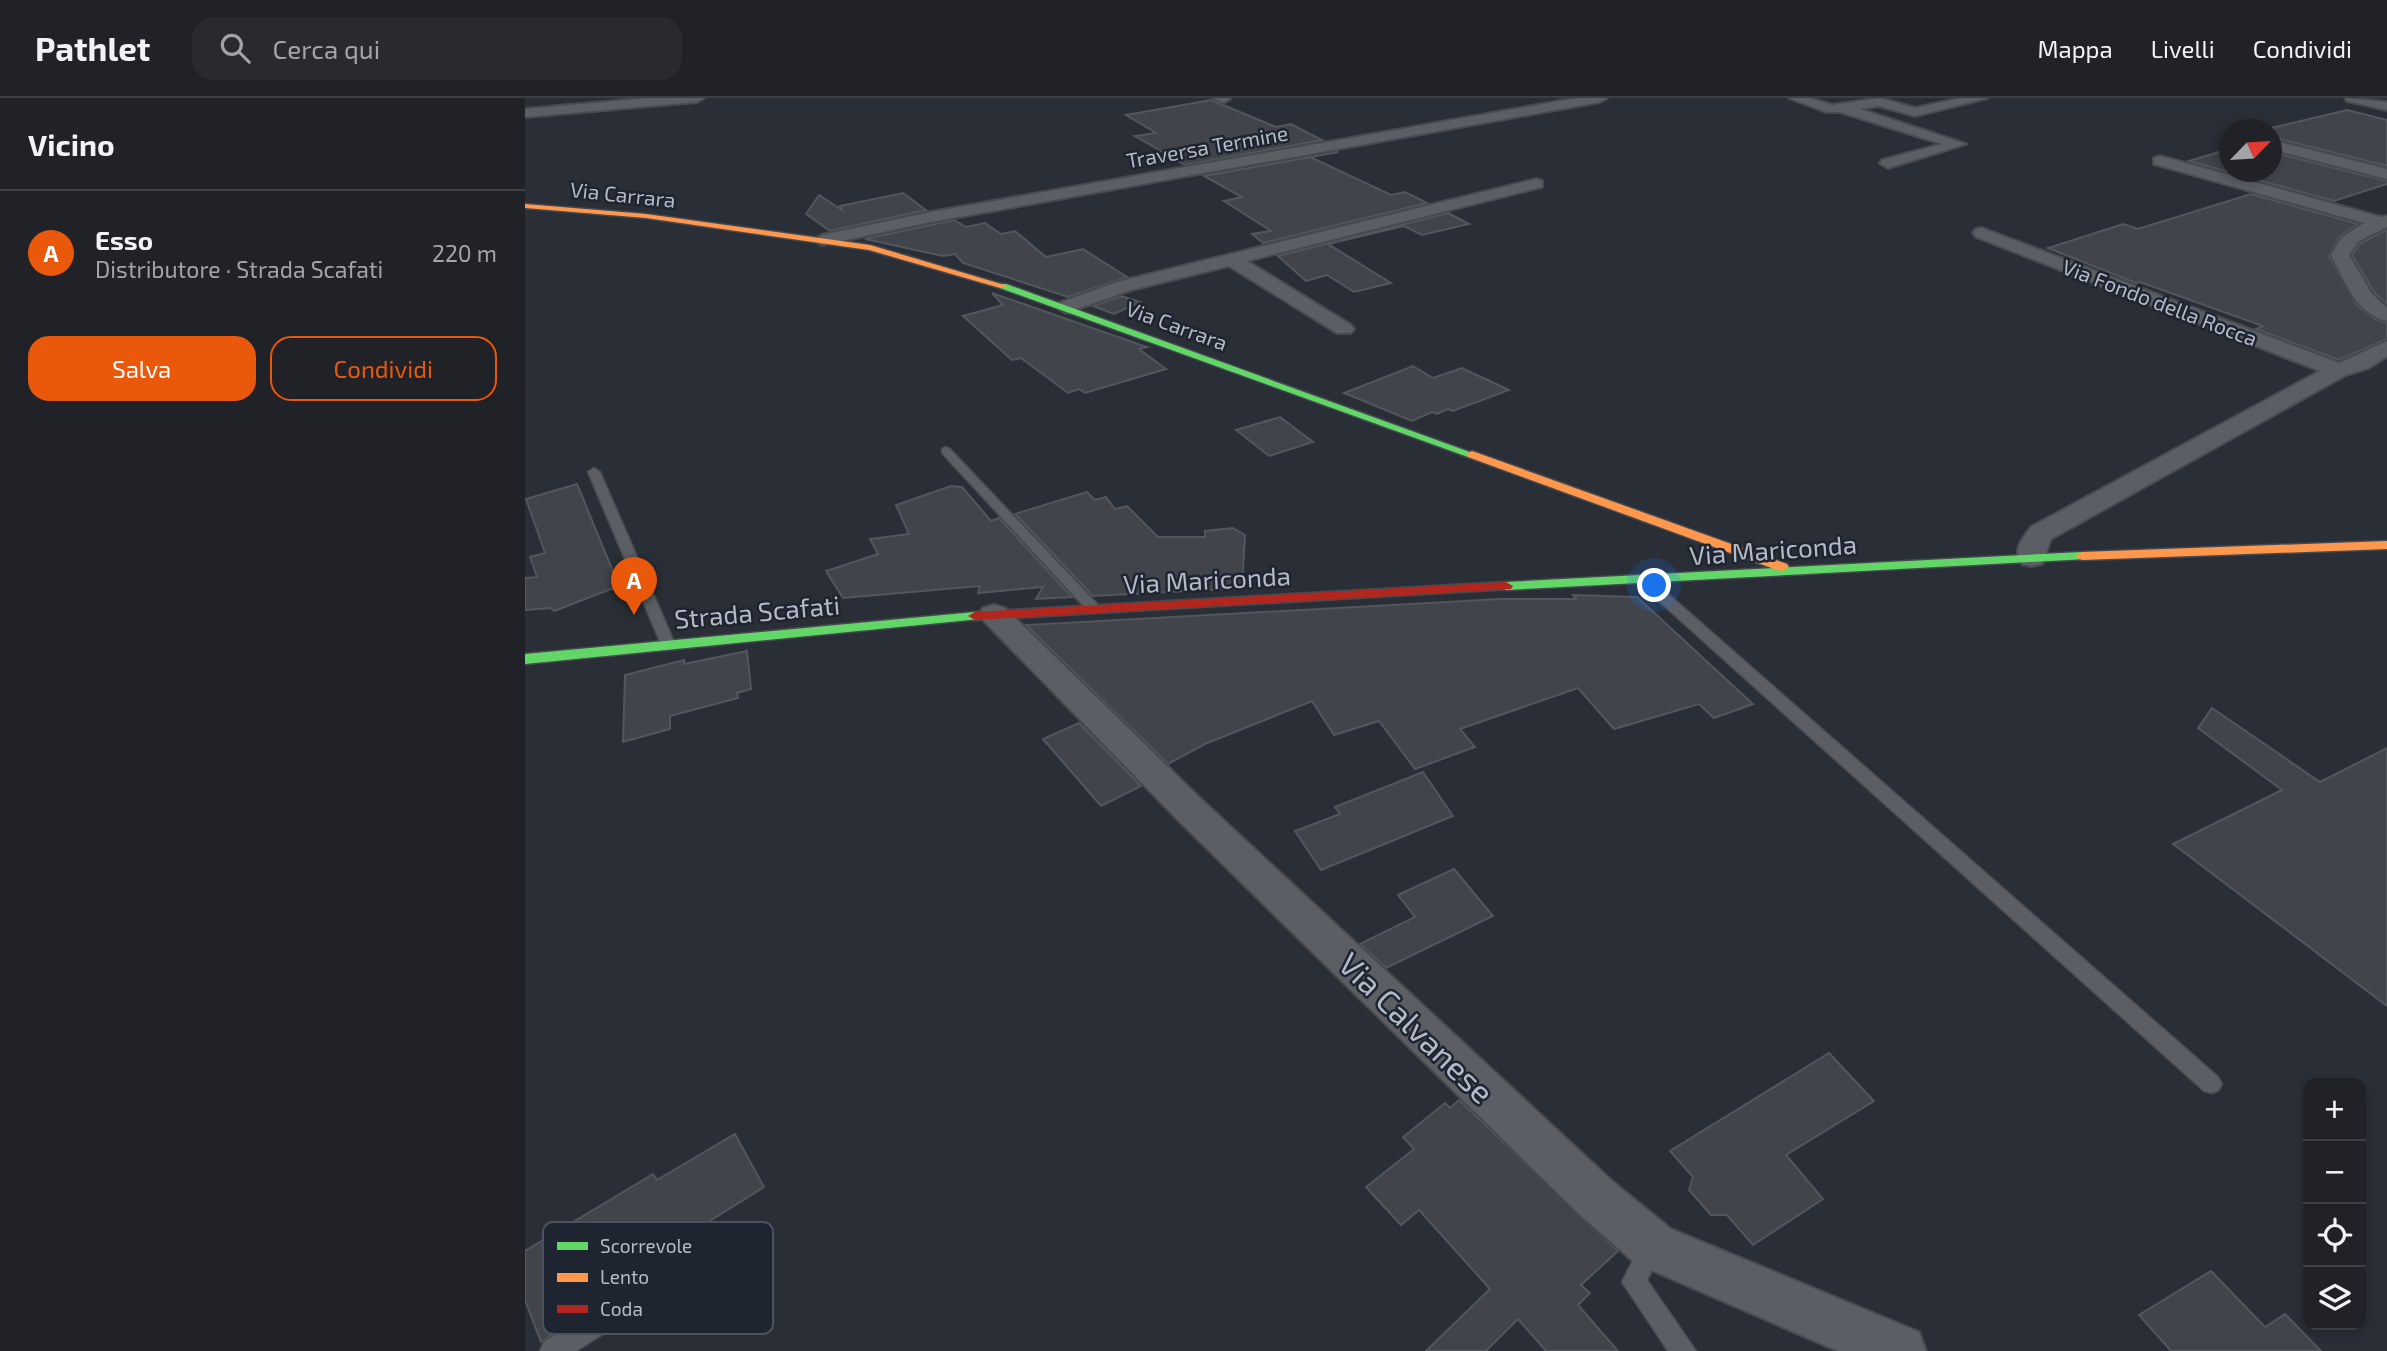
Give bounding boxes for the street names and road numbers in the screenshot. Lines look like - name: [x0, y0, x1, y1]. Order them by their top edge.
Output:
- street label: Traversa Termine: [1124, 119, 1290, 173]
- street label: Via Carrara: [569, 176, 677, 212]
- street label: Via Fondo della Rocca: [2059, 253, 2261, 351]
- street label: Via Carrara: [1123, 295, 1231, 355]
- street label: Via Mariconda: [1688, 528, 1858, 570]
- street label: Via Mariconda: [1122, 559, 1292, 599]
- street label: Strada Scafati: [673, 588, 841, 634]
- street label: Via Calvanese: [1332, 944, 1502, 1110]

